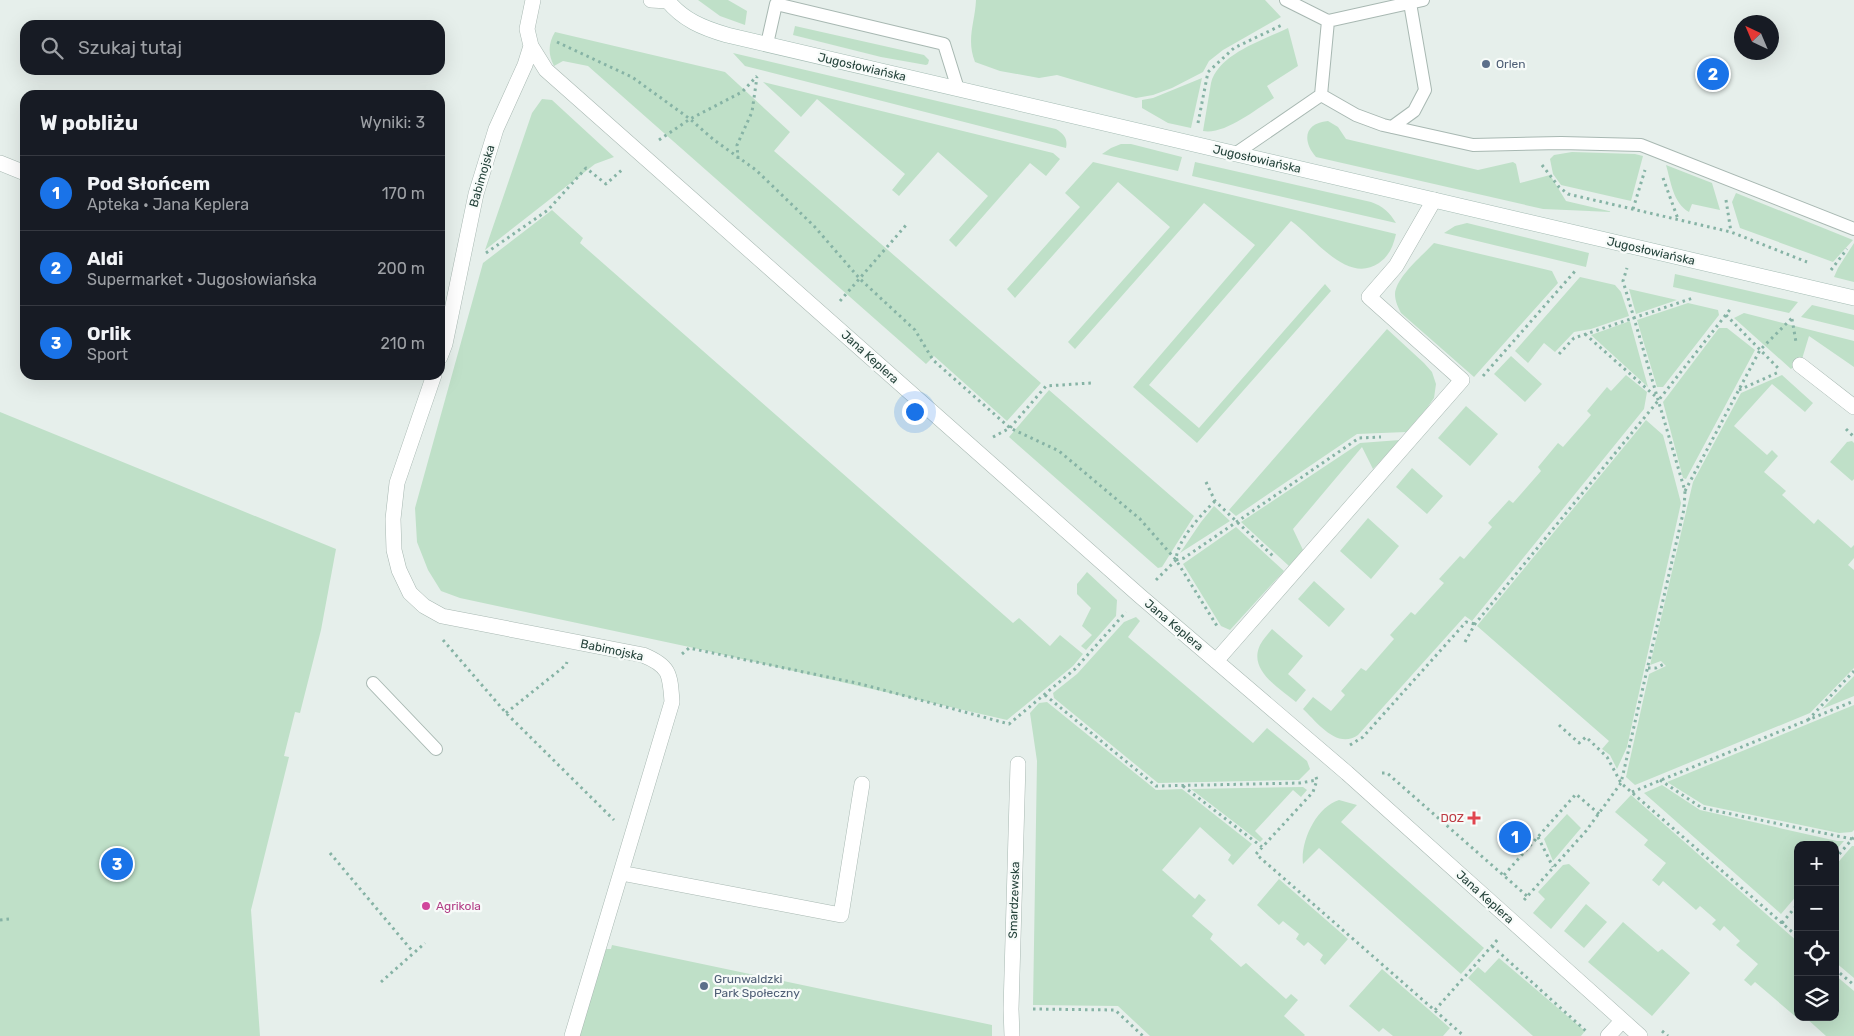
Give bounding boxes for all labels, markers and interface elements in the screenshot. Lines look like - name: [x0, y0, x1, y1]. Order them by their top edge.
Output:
- north arrow: [1734, 15, 1779, 60]
- search box: [20, 20, 445, 75]
- icon: search: [38, 34, 66, 62]
- text: Szukaj tutaj: [78, 36, 182, 59]
- street label: Jugosłowiańska: [816, 50, 908, 84]
- pin: 2: [1697, 55, 1729, 93]
- place label: Orlen: [1496, 57, 1526, 71]
- marker: Orlen: [1480, 58, 1492, 70]
- text: W pobliżu: [40, 110, 138, 135]
- text: Wyniki: 3: [360, 113, 425, 132]
- street label: Jugosłowiańska: [1211, 142, 1303, 176]
- street label: Babimojska: [466, 143, 498, 209]
- text: Pod Słońcem: [87, 172, 210, 195]
- text: 1: [52, 184, 60, 203]
- text: 170 m: [382, 184, 425, 203]
- text: Apteka · Jana Keplera: [87, 195, 249, 214]
- street label: Jugosłowiańska: [1605, 234, 1697, 268]
- text: Aldi: [87, 247, 123, 270]
- text: 2: [51, 259, 61, 278]
- text: 200 m: [377, 259, 425, 278]
- text: Supermarket · Jugosłowiańska: [87, 270, 317, 289]
- text: Orlik: [87, 322, 131, 345]
- street label: Jana Keplera: [838, 328, 902, 386]
- text: 3: [51, 334, 61, 353]
- text: 210 m: [380, 334, 425, 353]
- text: Sport: [87, 345, 128, 364]
- your location: [902, 399, 928, 425]
- street label: Jana Keplera: [1142, 596, 1206, 654]
- street label: Babimojska: [579, 636, 645, 664]
- place label: DOZ: [1440, 811, 1464, 825]
- marker: DOZ: [1468, 812, 1480, 824]
- pin: 1: [1499, 818, 1531, 856]
- map controls: [1794, 841, 1839, 1021]
- button: +: [1794, 841, 1839, 886]
- pin: 3: [101, 845, 133, 883]
- street label: Smardzewska: [1006, 861, 1022, 939]
- street label: Jana Keplera: [1453, 868, 1517, 926]
- button: −: [1794, 886, 1839, 931]
- place label: Agrikola: [436, 899, 481, 913]
- marker: Agrikola: [420, 900, 432, 912]
- button: locate: [1794, 931, 1839, 976]
- place label: Grunwaldzki Park Społeczny: [714, 972, 800, 1000]
- button: layers: [1794, 976, 1839, 1021]
- marker: Grunwaldzki Park Społeczny: [698, 980, 710, 992]

